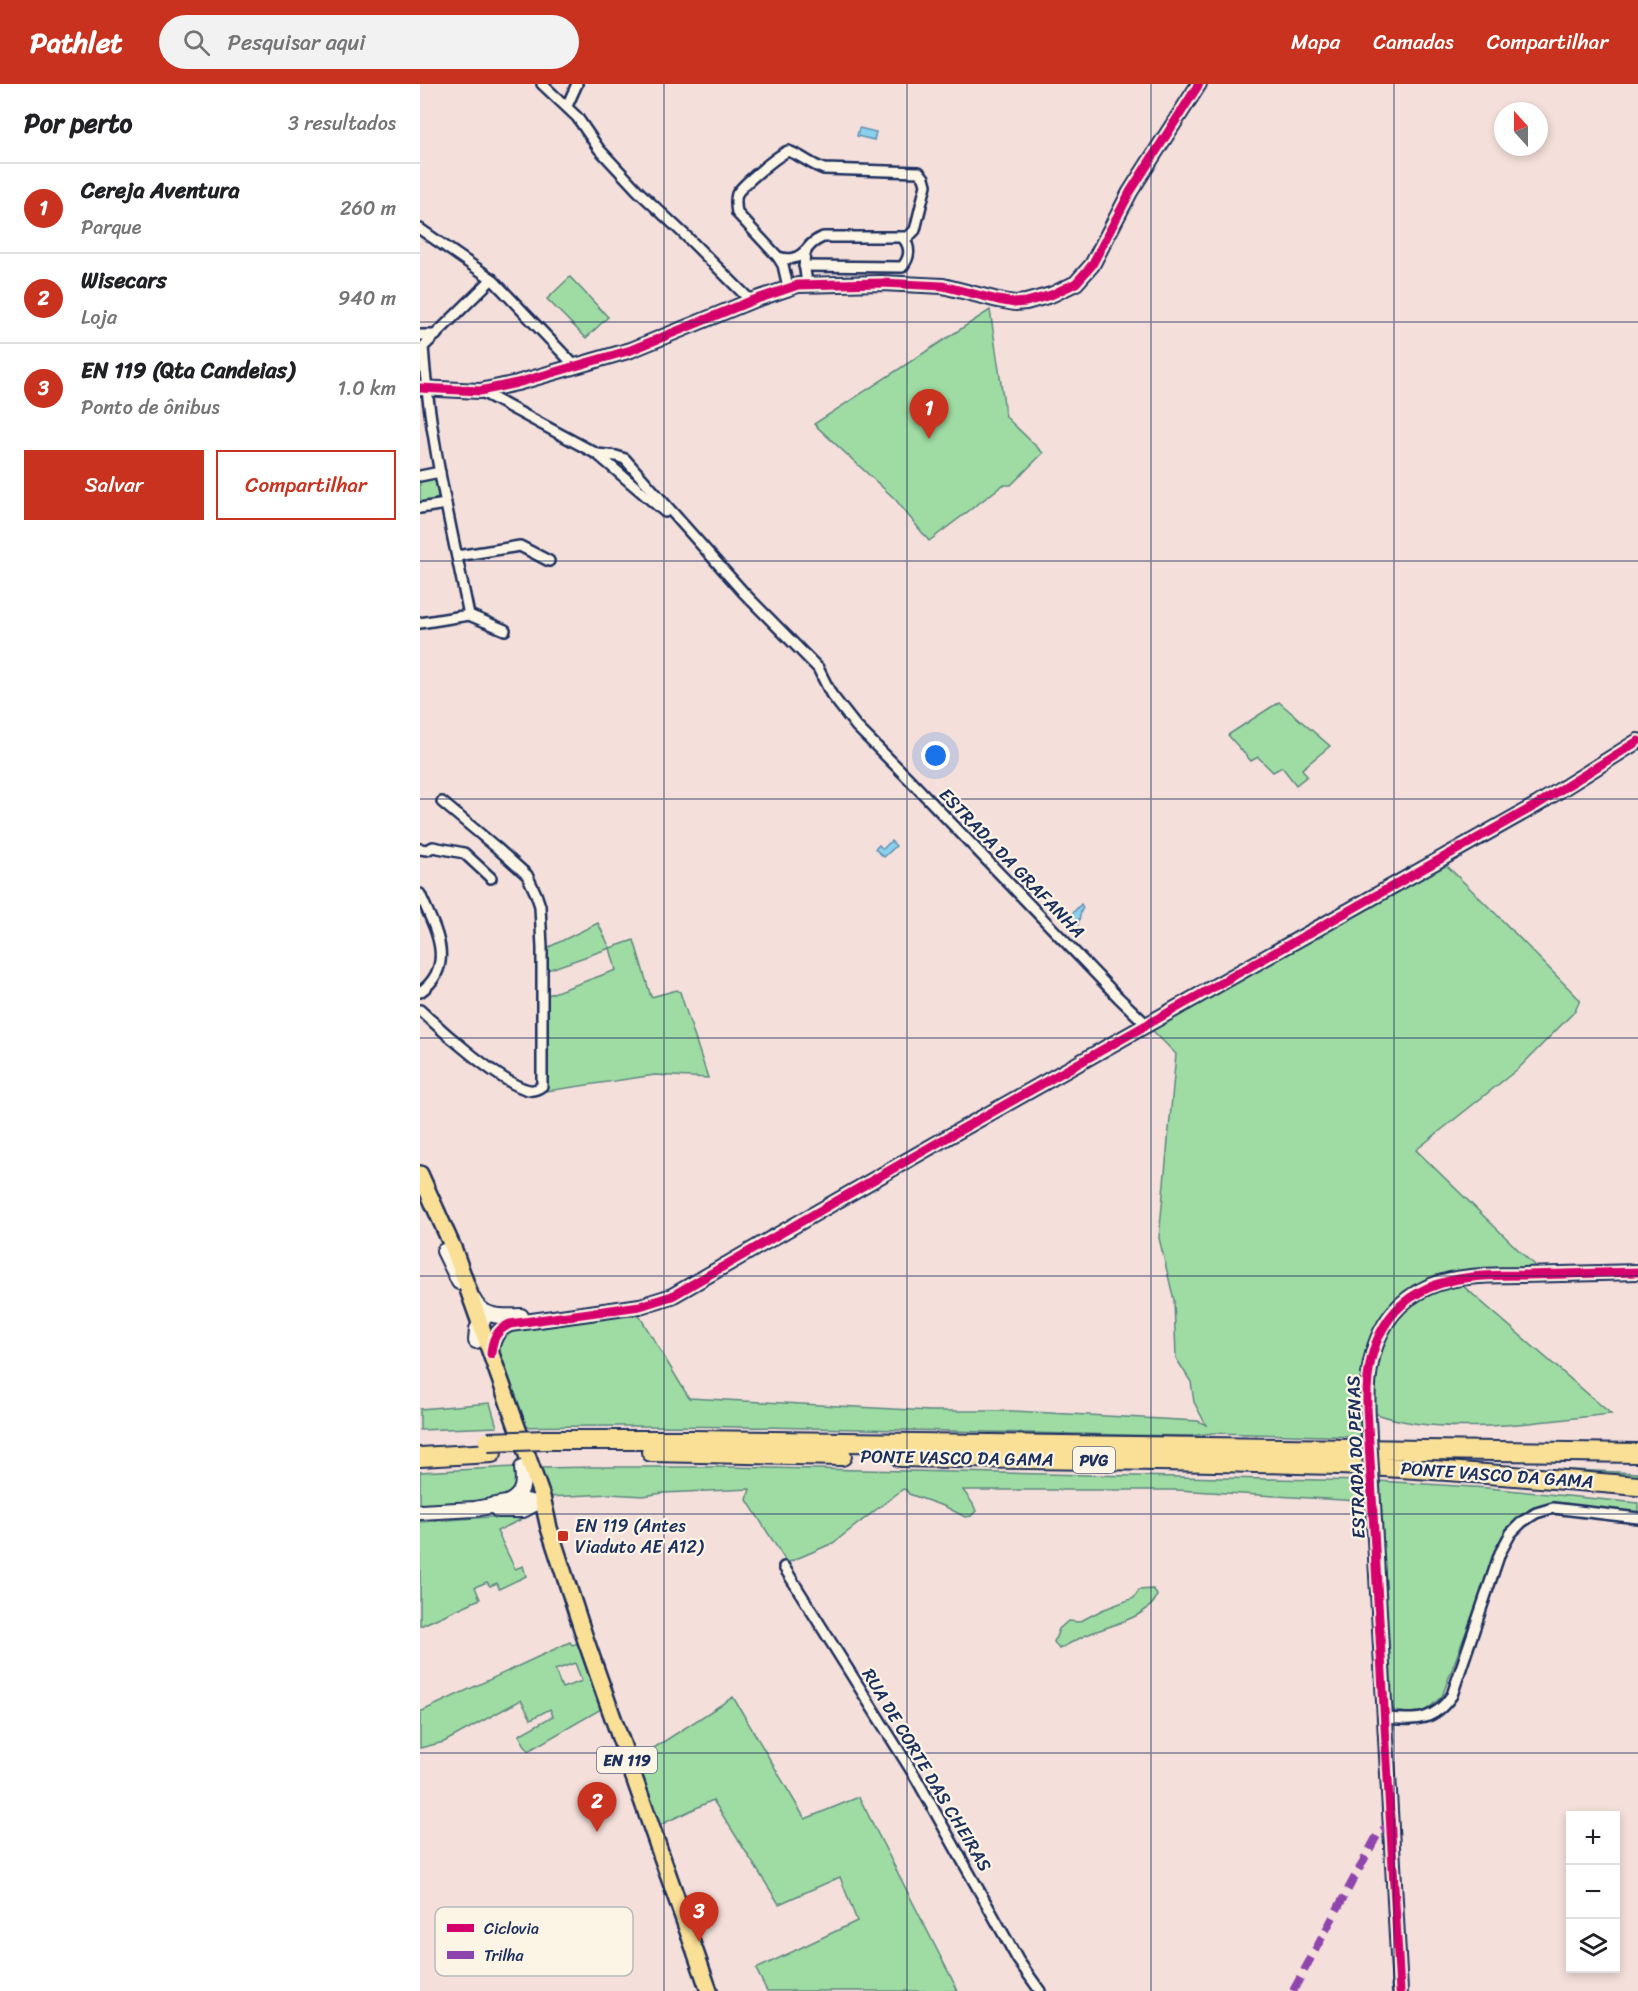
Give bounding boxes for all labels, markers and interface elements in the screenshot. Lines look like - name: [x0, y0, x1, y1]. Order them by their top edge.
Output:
- search box: [159, 15, 579, 69]
- text: Pathlet: [30, 18, 123, 67]
- text: Pesquisar aqui: [228, 23, 365, 62]
- text: Mapa: [1291, 23, 1340, 61]
- text: Camadas: [1373, 23, 1454, 61]
- text: Compartilhar: [1487, 23, 1608, 61]
- icon: search: [180, 26, 213, 59]
- text: Por perto: [24, 100, 132, 146]
- north arrow: [1494, 102, 1548, 156]
- text: 3 resultados: [288, 106, 396, 141]
- text: Cereja Aventura: [81, 171, 240, 210]
- text: 1: [39, 191, 48, 226]
- text: 260 m: [340, 191, 396, 226]
- text: Parque: [81, 210, 141, 245]
- text: Wisecars: [81, 261, 167, 300]
- text: 2: [38, 281, 49, 316]
- text: 940 m: [338, 281, 396, 316]
- text: Loja: [81, 300, 117, 335]
- text: EN 119 (Qta Candeias): [81, 351, 295, 390]
- text: 3: [38, 371, 49, 406]
- text: 1.0 km: [338, 371, 396, 406]
- text: Ponto de ônibus: [81, 390, 220, 425]
- pin: 1: [910, 390, 948, 439]
- button: Salvar: [24, 450, 204, 520]
- button: Compartilhar: [216, 450, 396, 520]
- your location: [921, 741, 950, 770]
- street label: ESTRADA DA GRAFANHA: [931, 780, 1093, 946]
- street label: ESTRADA DO PENAS: [1337, 1375, 1375, 1539]
- street label: PONTE VASCO DA GAMA: [860, 1440, 1054, 1476]
- road number: PVG: [1073, 1447, 1115, 1473]
- street label: PONTE VASCO DA GAMA: [1399, 1452, 1595, 1498]
- place label: EN 119 (Antes Viaduto AE A12): [575, 1510, 705, 1563]
- marker: EN 119 (Antes Viaduto AE A12): [556, 1529, 570, 1543]
- street label: RUA DE CORTE DAS CHEIRAS: [853, 1662, 1001, 1878]
- road number: EN 119: [597, 1747, 657, 1773]
- pin: 2: [578, 1782, 616, 1832]
- map controls: [1566, 1811, 1620, 1973]
- button: +: [1566, 1811, 1620, 1865]
- button: −: [1566, 1865, 1620, 1919]
- pin: 3: [680, 1892, 718, 1942]
- legend: [435, 1907, 633, 1976]
- text: Ciclovia: [484, 1914, 539, 1943]
- button: layers: [1566, 1919, 1620, 1973]
- text: Trilha: [484, 1941, 524, 1970]

